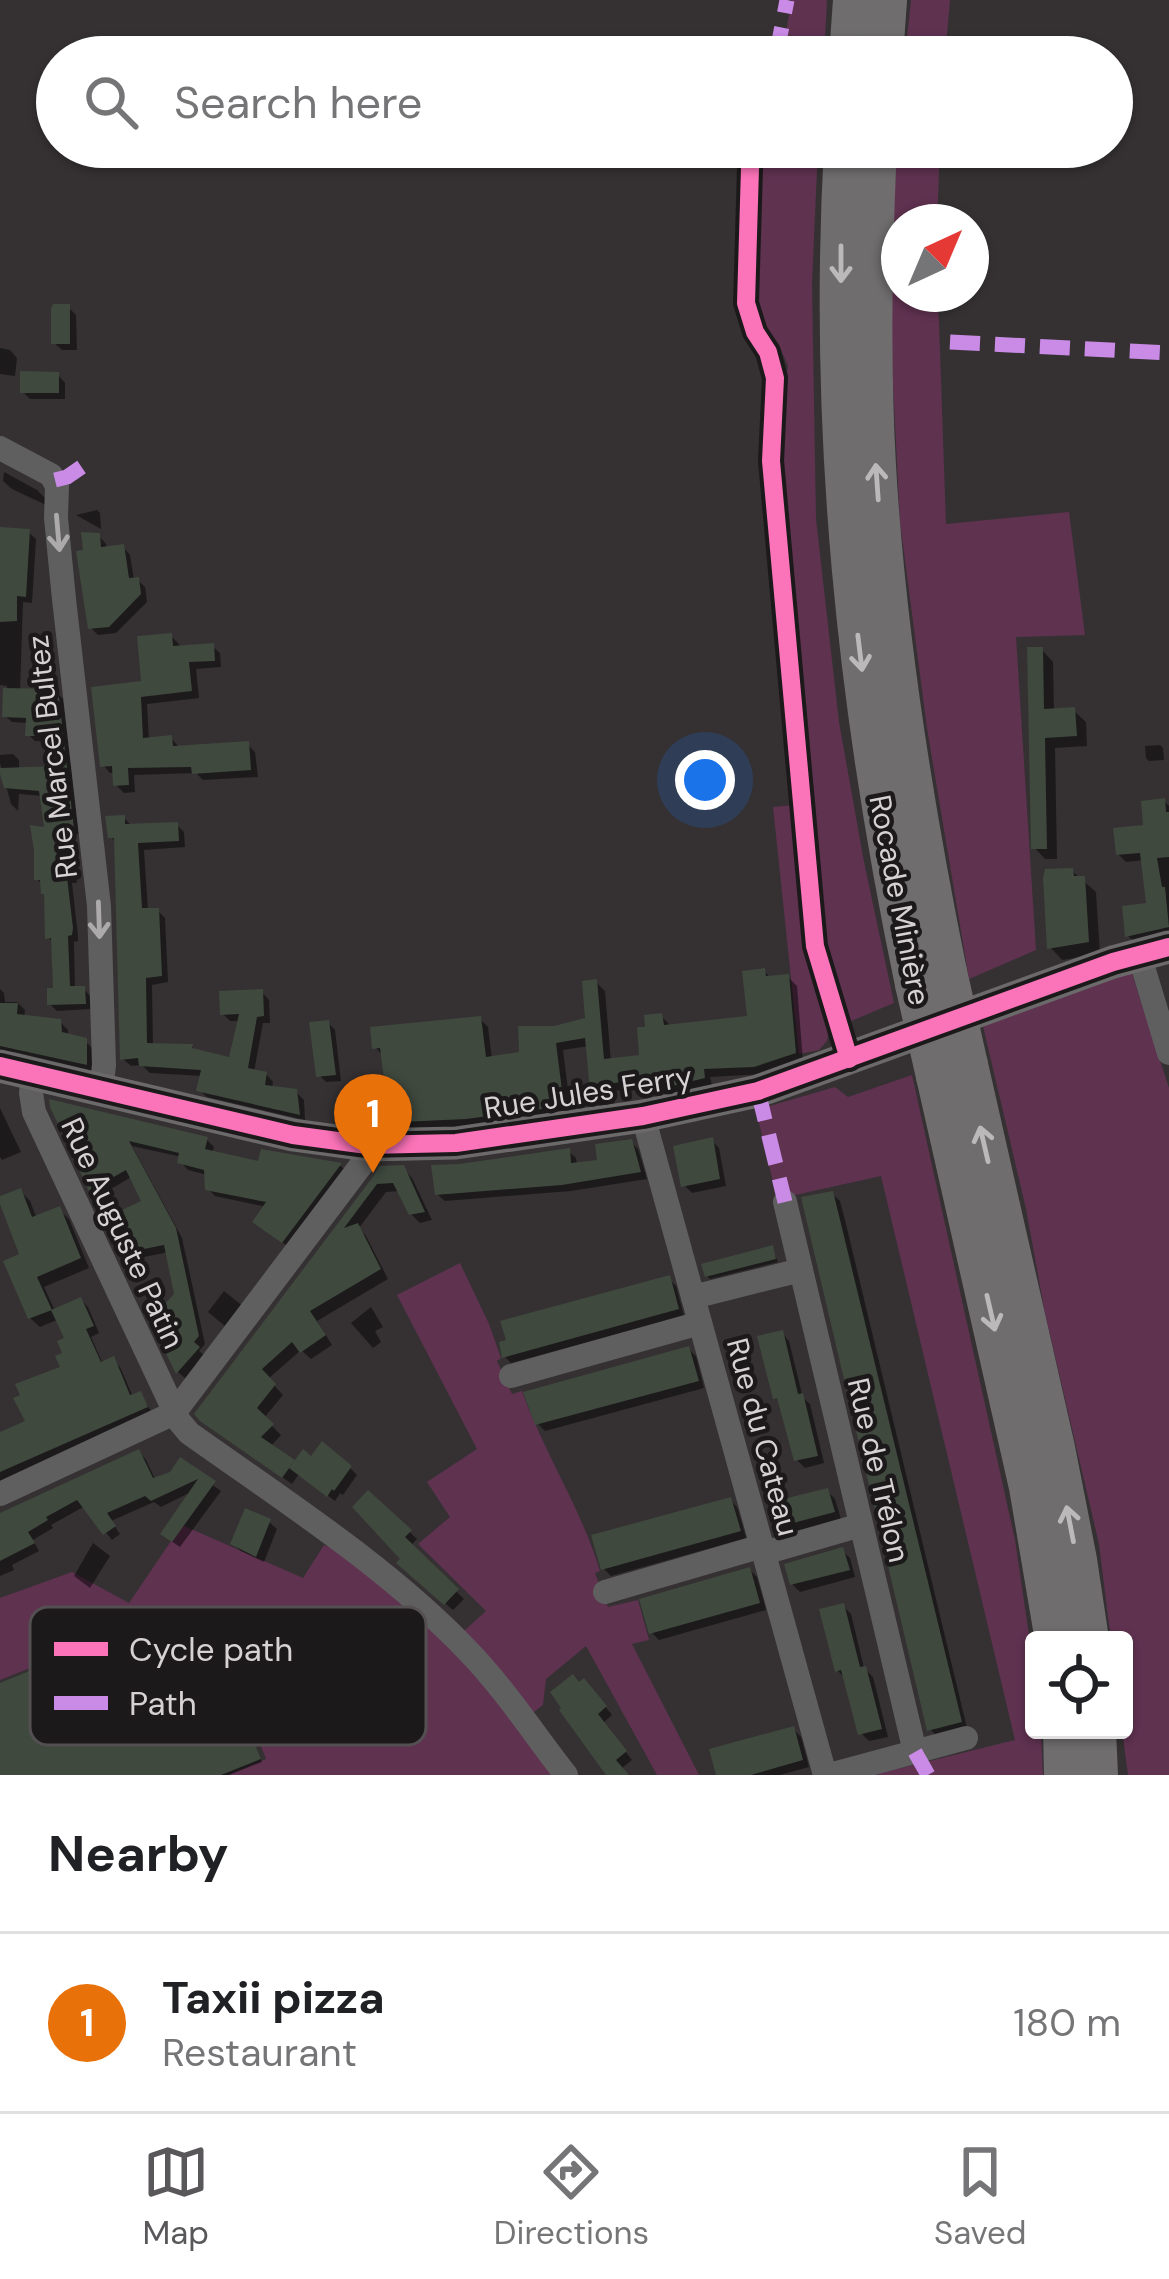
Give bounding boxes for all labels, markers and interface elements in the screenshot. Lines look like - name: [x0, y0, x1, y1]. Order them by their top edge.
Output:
- search box: [36, 36, 1133, 168]
- icon: search: [78, 69, 144, 135]
- text: Search here: [174, 73, 422, 132]
- north arrow: [881, 204, 989, 312]
- one-way arrow: [830, 244, 852, 283]
- one-way arrow: [865, 463, 888, 502]
- one-way arrow: [47, 513, 70, 552]
- street label: Rue Marcel Bultez: [18, 633, 86, 881]
- one-way arrow: [849, 633, 871, 672]
- your location: [675, 750, 735, 810]
- street label: Rocade Minière: [860, 791, 940, 1009]
- one-way arrow: [88, 900, 111, 939]
- street label: Rue Jules Ferry: [481, 1056, 695, 1128]
- pin: 1: [334, 1074, 412, 1173]
- street label: Rue Auguste Patin: [52, 1111, 194, 1355]
- one-way arrow: [972, 1125, 995, 1163]
- one-way arrow: [980, 1293, 1003, 1331]
- street label: Rue du Cateau: [718, 1334, 808, 1540]
- street label: Rue de Trélon: [839, 1374, 919, 1566]
- one-way arrow: [1058, 1506, 1080, 1545]
- legend: [30, 1607, 426, 1745]
- text: Cycle path: [129, 1628, 293, 1671]
- map controls: [1025, 1631, 1133, 1739]
- button: locate: [1025, 1631, 1133, 1739]
- text: Path: [129, 1682, 197, 1725]
- text: Nearby: [48, 1820, 229, 1887]
- text: Taxii pizza: [162, 1968, 385, 2027]
- text: 1: [80, 1997, 94, 2048]
- text: 180 m: [1013, 1997, 1121, 2048]
- text: Restaurant: [162, 2027, 357, 2078]
- tab: Map: [142, 2139, 209, 2254]
- tab: Directions: [494, 2139, 649, 2254]
- tab: Saved: [934, 2139, 1027, 2254]

